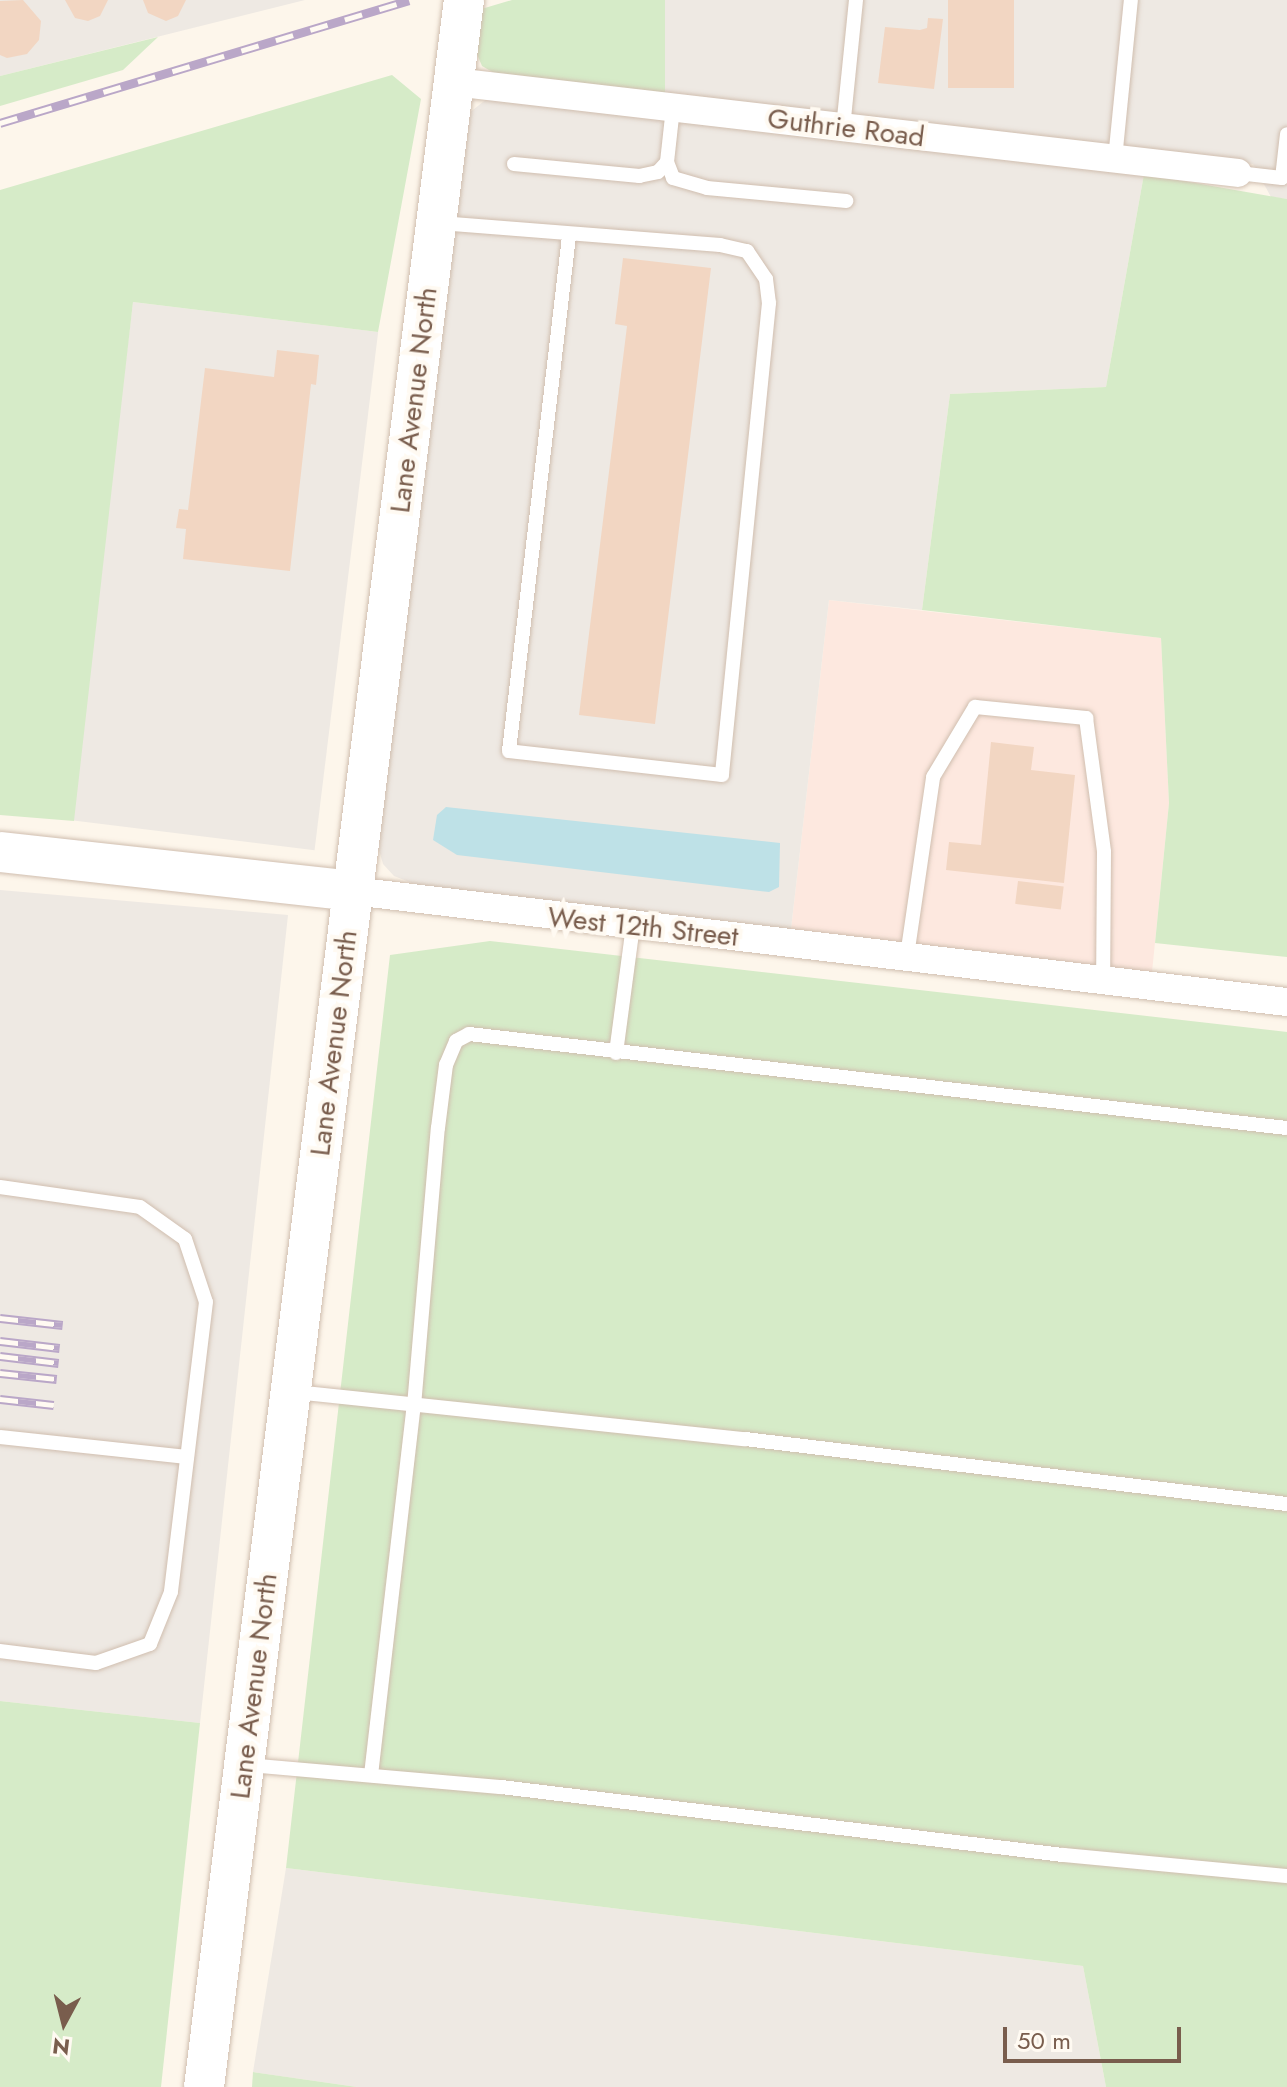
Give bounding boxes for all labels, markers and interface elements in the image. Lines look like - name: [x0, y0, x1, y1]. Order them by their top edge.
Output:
- street label: Guthrie Road: [766, 102, 926, 154]
- street label: Lane Avenue North: [383, 285, 445, 515]
- street label: West 12th Street: [546, 900, 740, 954]
- street label: Lane Avenue North: [303, 928, 365, 1158]
- street label: Lane Avenue North: [223, 1571, 285, 1801]
- north arrow: [24, 1983, 104, 2063]
- scale bar: [1007, 2011, 1185, 2061]
- text: 50 m: [1017, 2023, 1071, 2058]
- text: N: [50, 2030, 72, 2064]

